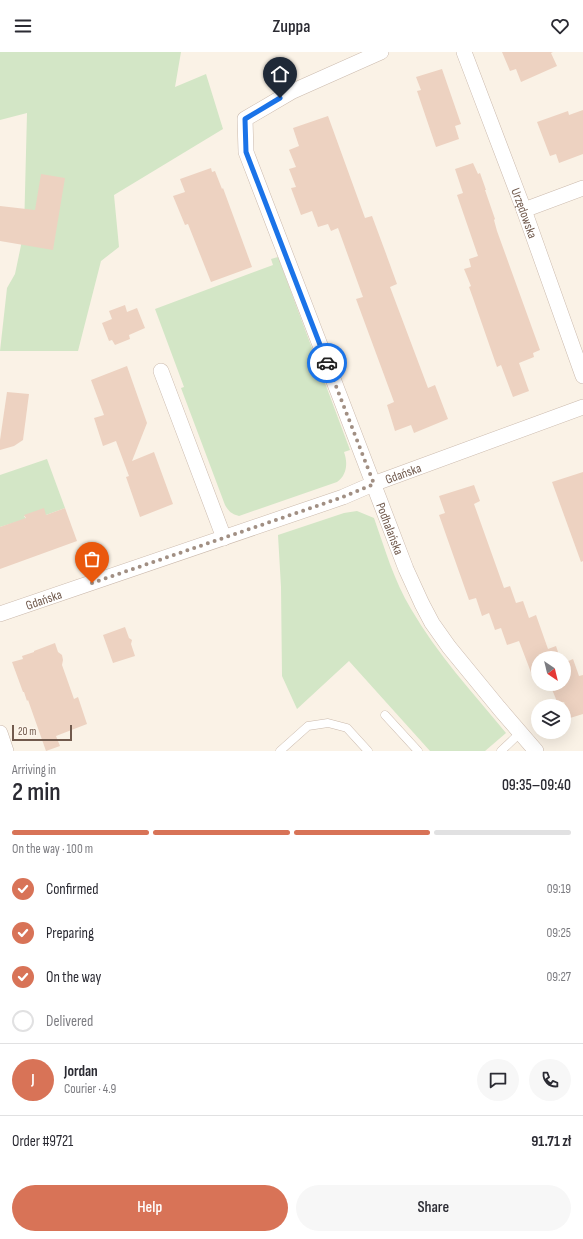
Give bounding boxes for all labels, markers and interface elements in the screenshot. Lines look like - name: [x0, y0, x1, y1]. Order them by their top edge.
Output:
- icon: menu: [12, 15, 34, 37]
- icon: heart: [549, 15, 571, 37]
- text: Zuppa: [273, 16, 310, 37]
- pin: [263, 57, 297, 98]
- icon: home: [269, 63, 291, 85]
- street label: Urzędowska: [507, 186, 540, 241]
- courier: [307, 343, 347, 383]
- icon: car: [316, 352, 338, 374]
- street label: Gdańska: [383, 460, 424, 488]
- street label: Podhalańska: [372, 500, 407, 557]
- pin: [75, 542, 109, 583]
- icon: bag: [81, 548, 103, 570]
- street label: Gdańska: [24, 587, 64, 614]
- north arrow: [531, 651, 571, 691]
- map controls: [531, 651, 571, 739]
- button: layers: [531, 699, 571, 739]
- scale bar: [12, 723, 72, 742]
- text: 20 m: [18, 725, 36, 738]
- text: Arriving in: [12, 762, 56, 778]
- text: 09:35–09:40: [502, 776, 571, 795]
- text: 2 min: [12, 777, 61, 808]
- text: On the way · 100 m: [12, 841, 93, 857]
- icon: check: [12, 878, 34, 900]
- text: Confirmed: [46, 880, 99, 899]
- text: 09:19: [547, 881, 571, 897]
- icon: check: [12, 922, 34, 944]
- text: Preparing: [46, 924, 94, 943]
- text: 09:25: [546, 925, 571, 941]
- icon: check: [12, 966, 34, 988]
- text: On the way: [46, 968, 101, 987]
- text: 09:27: [546, 969, 571, 985]
- text: Delivered: [46, 1012, 93, 1031]
- button: chat: [477, 1059, 519, 1101]
- button: phone: [529, 1059, 571, 1101]
- text: Jordan: [64, 1062, 98, 1081]
- text: J: [31, 1070, 35, 1089]
- text: Courier · 4.9: [64, 1081, 116, 1097]
- text: Order #9721: [12, 1132, 73, 1151]
- text: 91.71 zł: [531, 1132, 571, 1151]
- button: Help: [12, 1185, 288, 1231]
- button: Share: [296, 1185, 571, 1231]

